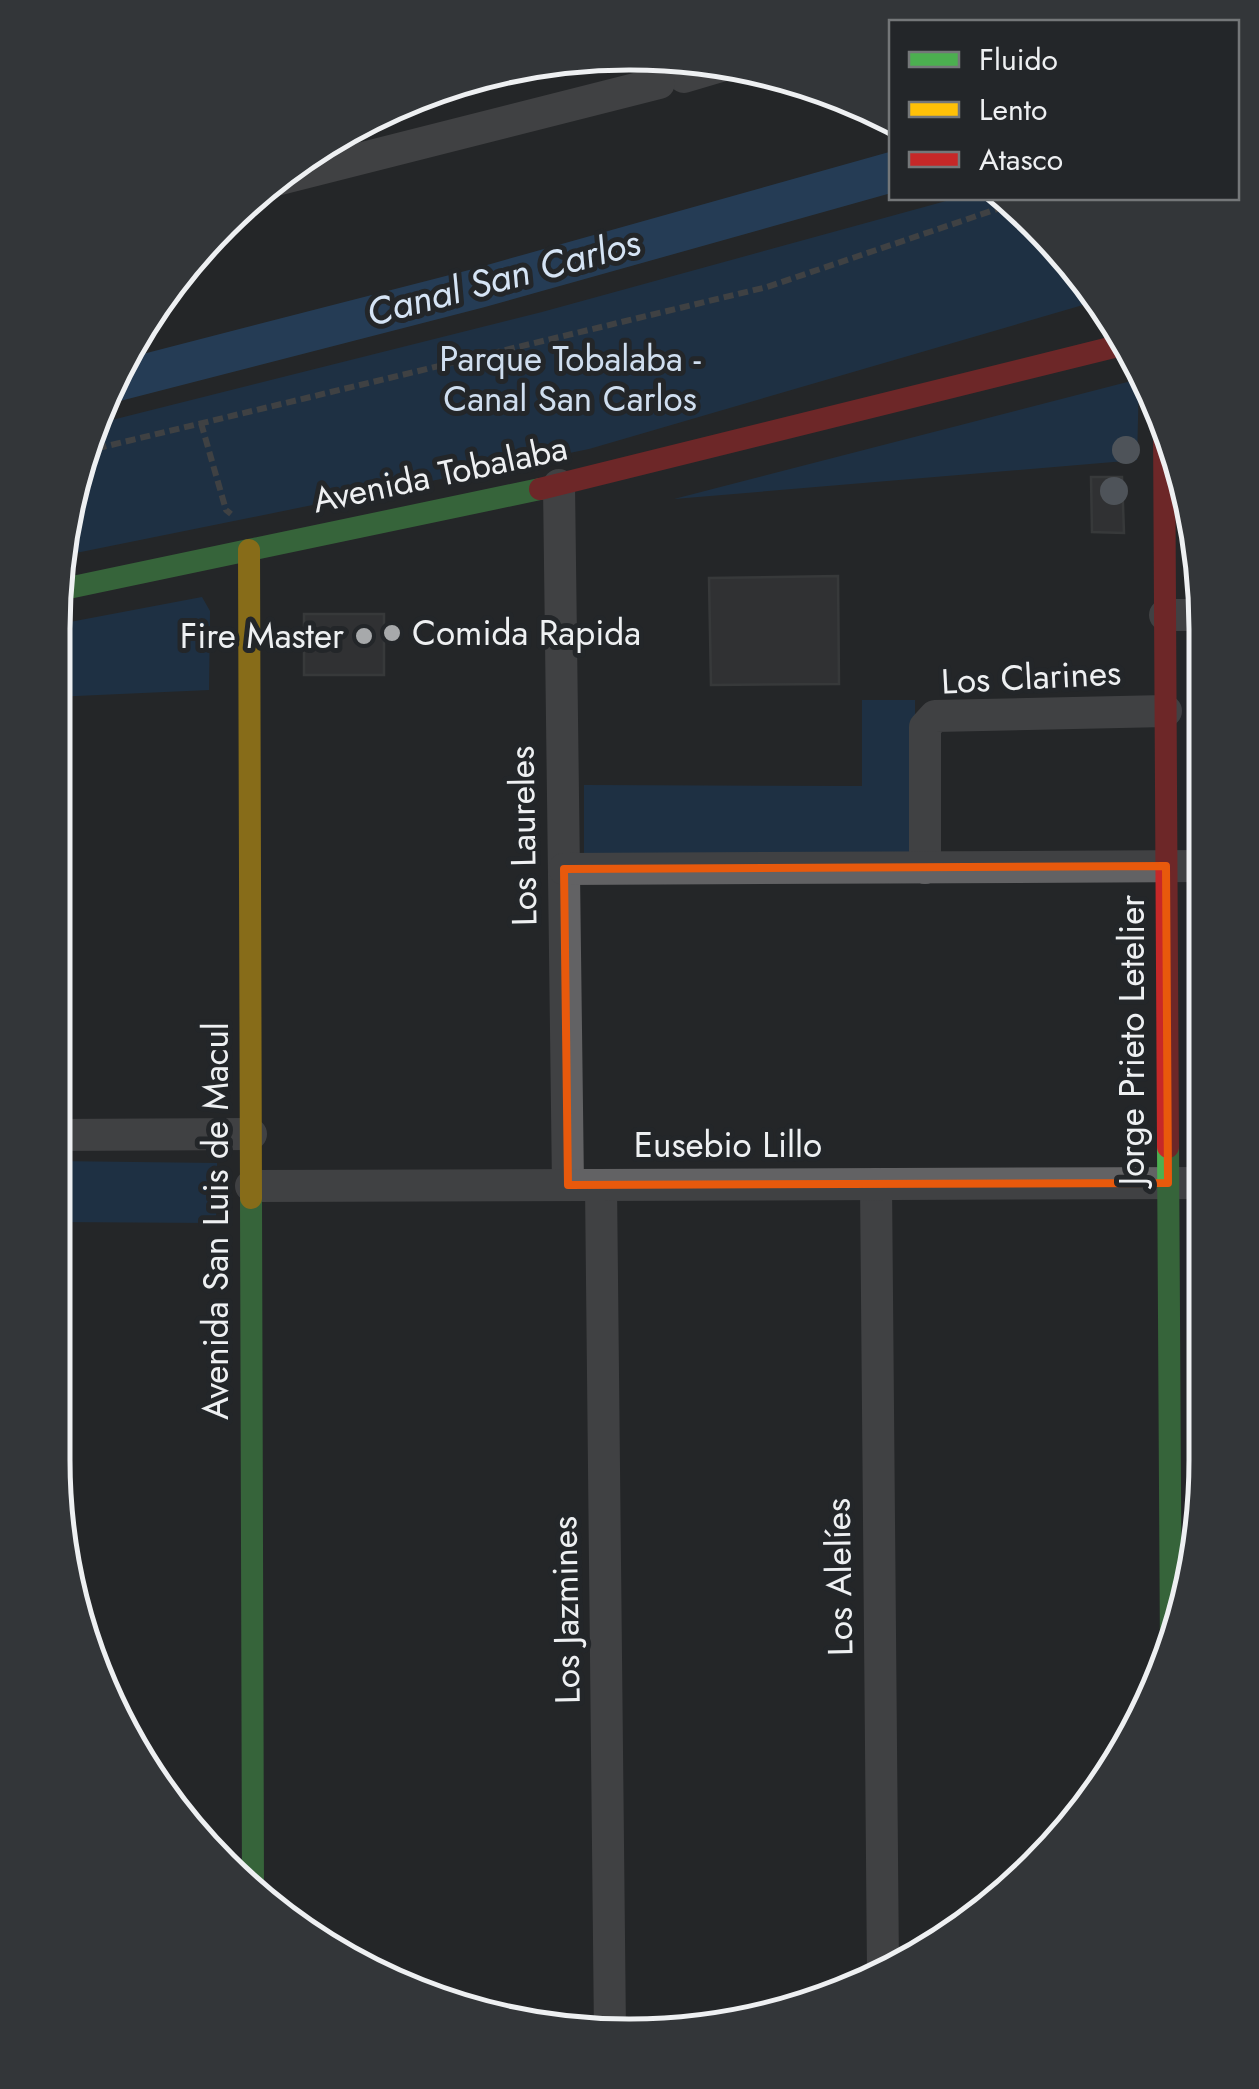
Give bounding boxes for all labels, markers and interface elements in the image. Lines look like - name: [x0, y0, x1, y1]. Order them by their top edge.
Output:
- legend: [889, 20, 1239, 200]
- text: Fluido: [979, 38, 1058, 81]
- text: Lento: [979, 88, 1047, 131]
- text: Atasco: [979, 138, 1063, 181]
- water label: Canal San Carlos: [360, 214, 647, 340]
- park label: Parque Tobalaba - Canal San Carlos: [439, 334, 701, 424]
- street label: Avenida Tobalaba: [308, 423, 572, 525]
- place label: Comida Rapida: [412, 608, 641, 658]
- place label: Fire Master: [180, 611, 344, 661]
- marker: Comida Rapida: [381, 622, 403, 644]
- marker: Fire Master: [353, 625, 375, 647]
- street label: Los Clarines: [940, 647, 1122, 707]
- street label: Los Laureles: [496, 746, 550, 926]
- street label: Jorge Prieto Letelier: [1107, 895, 1157, 1189]
- street label: Avenida San Luis de Macul: [191, 1022, 241, 1420]
- street label: Eusebio Lillo: [634, 1120, 822, 1170]
- street label: Los Alelíes: [813, 1498, 865, 1656]
- street label: Los Jazmines: [539, 1516, 593, 1704]

